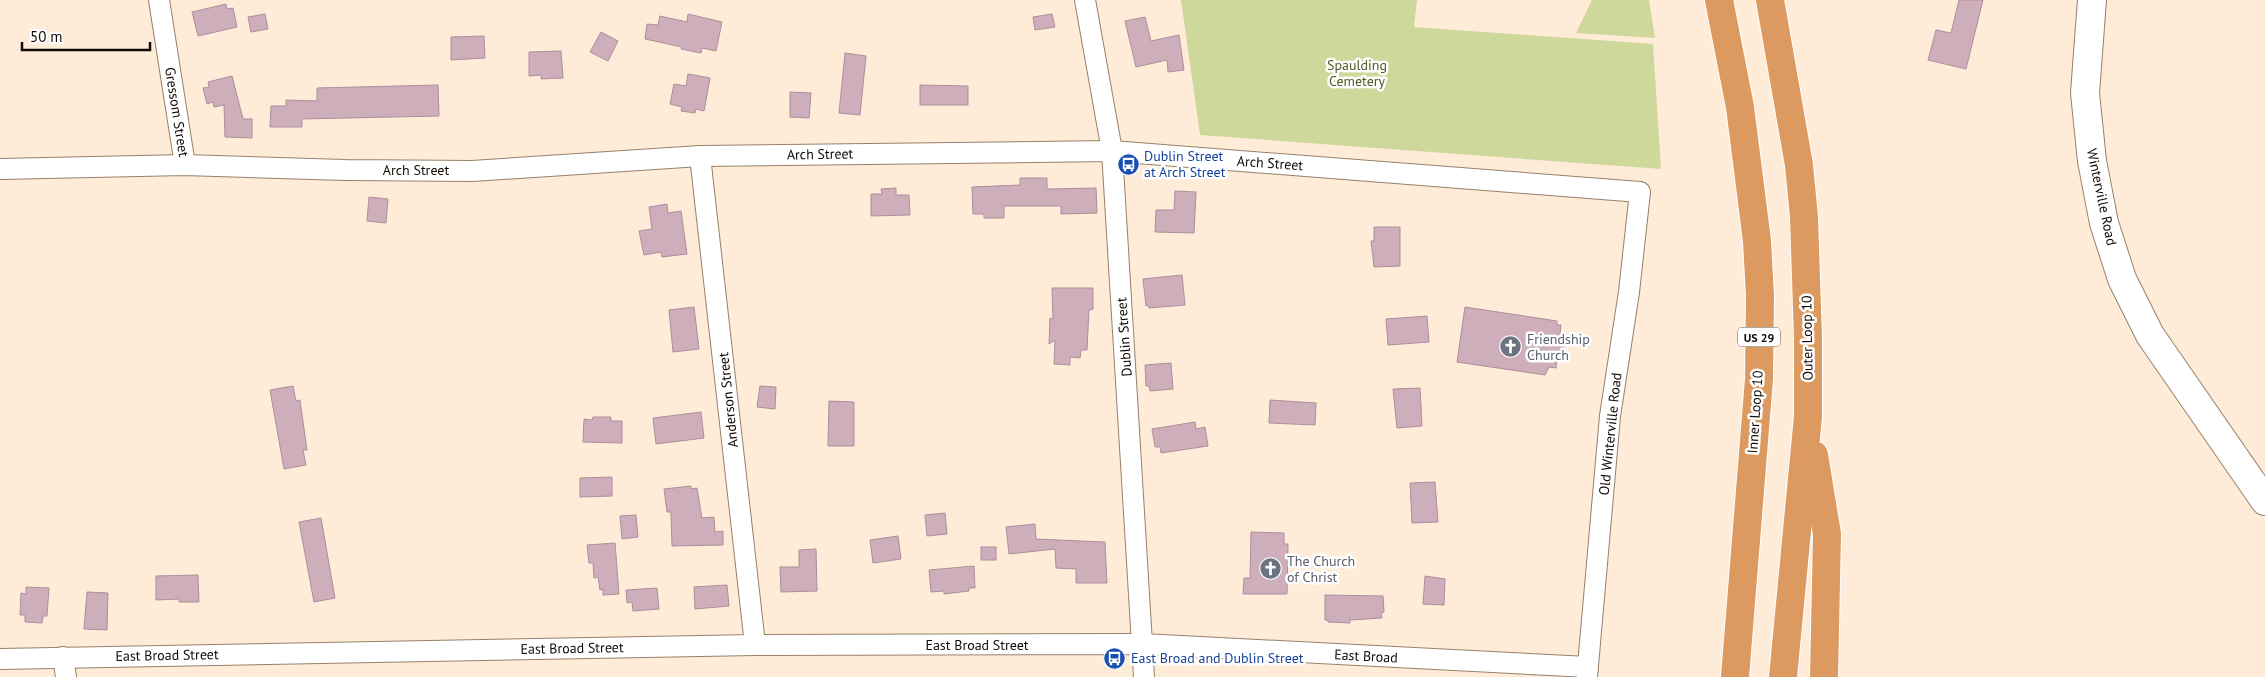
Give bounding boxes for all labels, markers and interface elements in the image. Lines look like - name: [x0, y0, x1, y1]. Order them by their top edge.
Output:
- scale bar: [22, 20, 150, 52]
- text: 50 m: [30, 27, 63, 46]
- park label: Spaulding Cemetery: [1327, 56, 1387, 90]
- street label: Gressom Street: [161, 66, 193, 158]
- street label: Arch Street: [787, 144, 854, 164]
- place label: Dublin Street at Arch Street: [1144, 147, 1226, 181]
- street label: Winterville Road: [2083, 147, 2121, 247]
- bus stop icon: Dublin Street at Arch Street: [1116, 152, 1140, 176]
- street label: Arch Street: [1236, 152, 1304, 174]
- street label: Arch Street: [383, 161, 449, 179]
- street label: Outer Loop 10: [1797, 295, 1817, 381]
- street label: Dublin Street: [1112, 297, 1136, 377]
- road number: US 29: [1738, 328, 1780, 347]
- place label: Friendship Church: [1527, 330, 1590, 364]
- church icon: Friendship Church: [1499, 335, 1523, 359]
- street label: Anderson Street: [714, 351, 742, 449]
- street label: Inner Loop 10: [1743, 370, 1767, 454]
- street label: Old Winterville Road: [1595, 372, 1625, 496]
- place label: The Church of Christ: [1287, 552, 1355, 586]
- church icon: The Church of Christ: [1259, 557, 1283, 581]
- street label: East Broad Street: [925, 636, 1029, 654]
- street label: East Broad Street: [520, 638, 624, 658]
- street label: East Broad Street: [115, 645, 219, 665]
- street label: East Broad: [1334, 645, 1398, 667]
- bus stop icon: East Broad and Dublin Street: [1103, 646, 1127, 670]
- place label: East Broad and Dublin Street: [1131, 649, 1304, 667]

